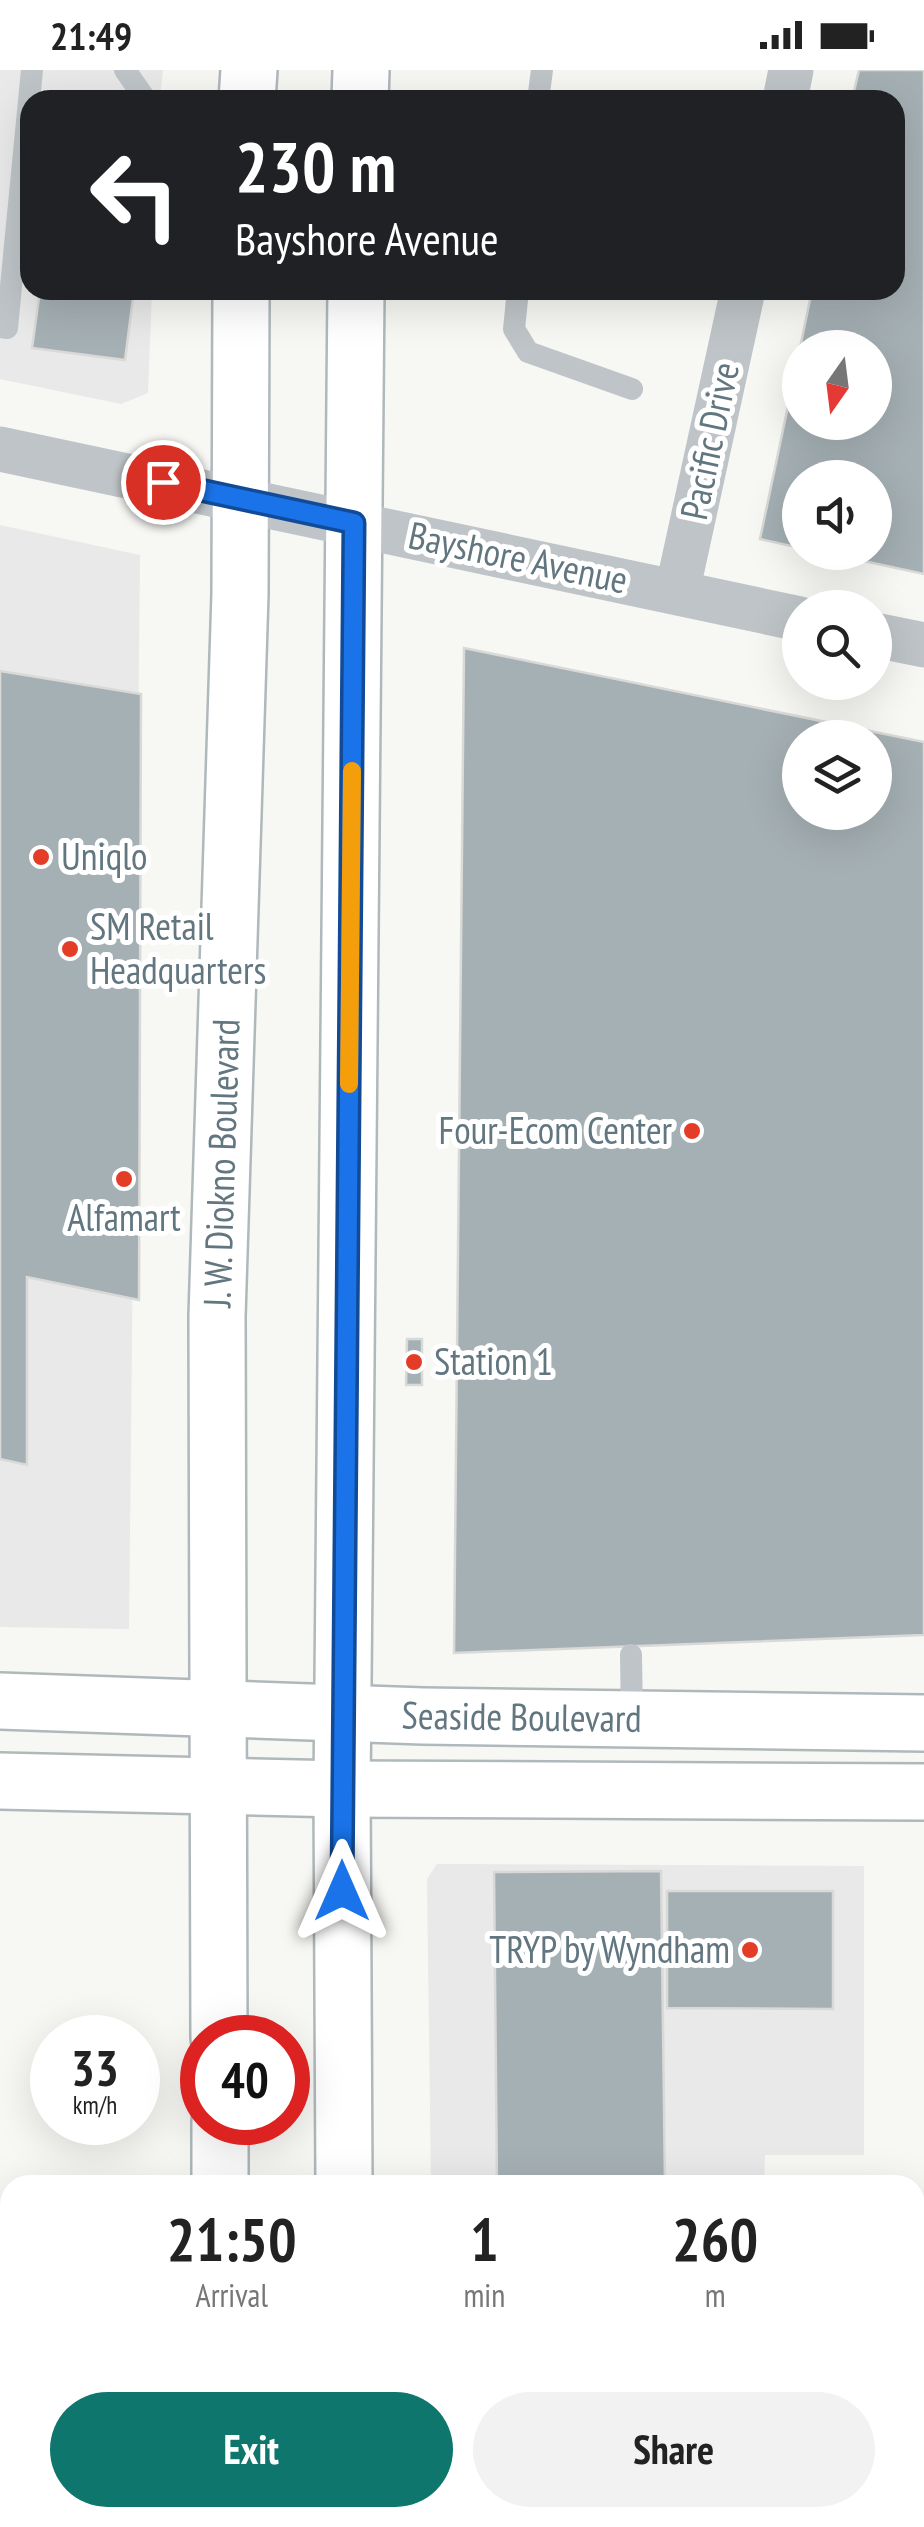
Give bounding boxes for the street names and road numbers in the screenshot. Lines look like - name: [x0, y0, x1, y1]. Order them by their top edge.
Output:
- street label: Pacific Drive: [668, 358, 749, 524]
- street label: Bayshore Avenue: [404, 509, 632, 604]
- street label: J. W. Diokno Boulevard: [191, 1018, 249, 1309]
- street label: Seaside Boulevard: [401, 1689, 642, 1742]

